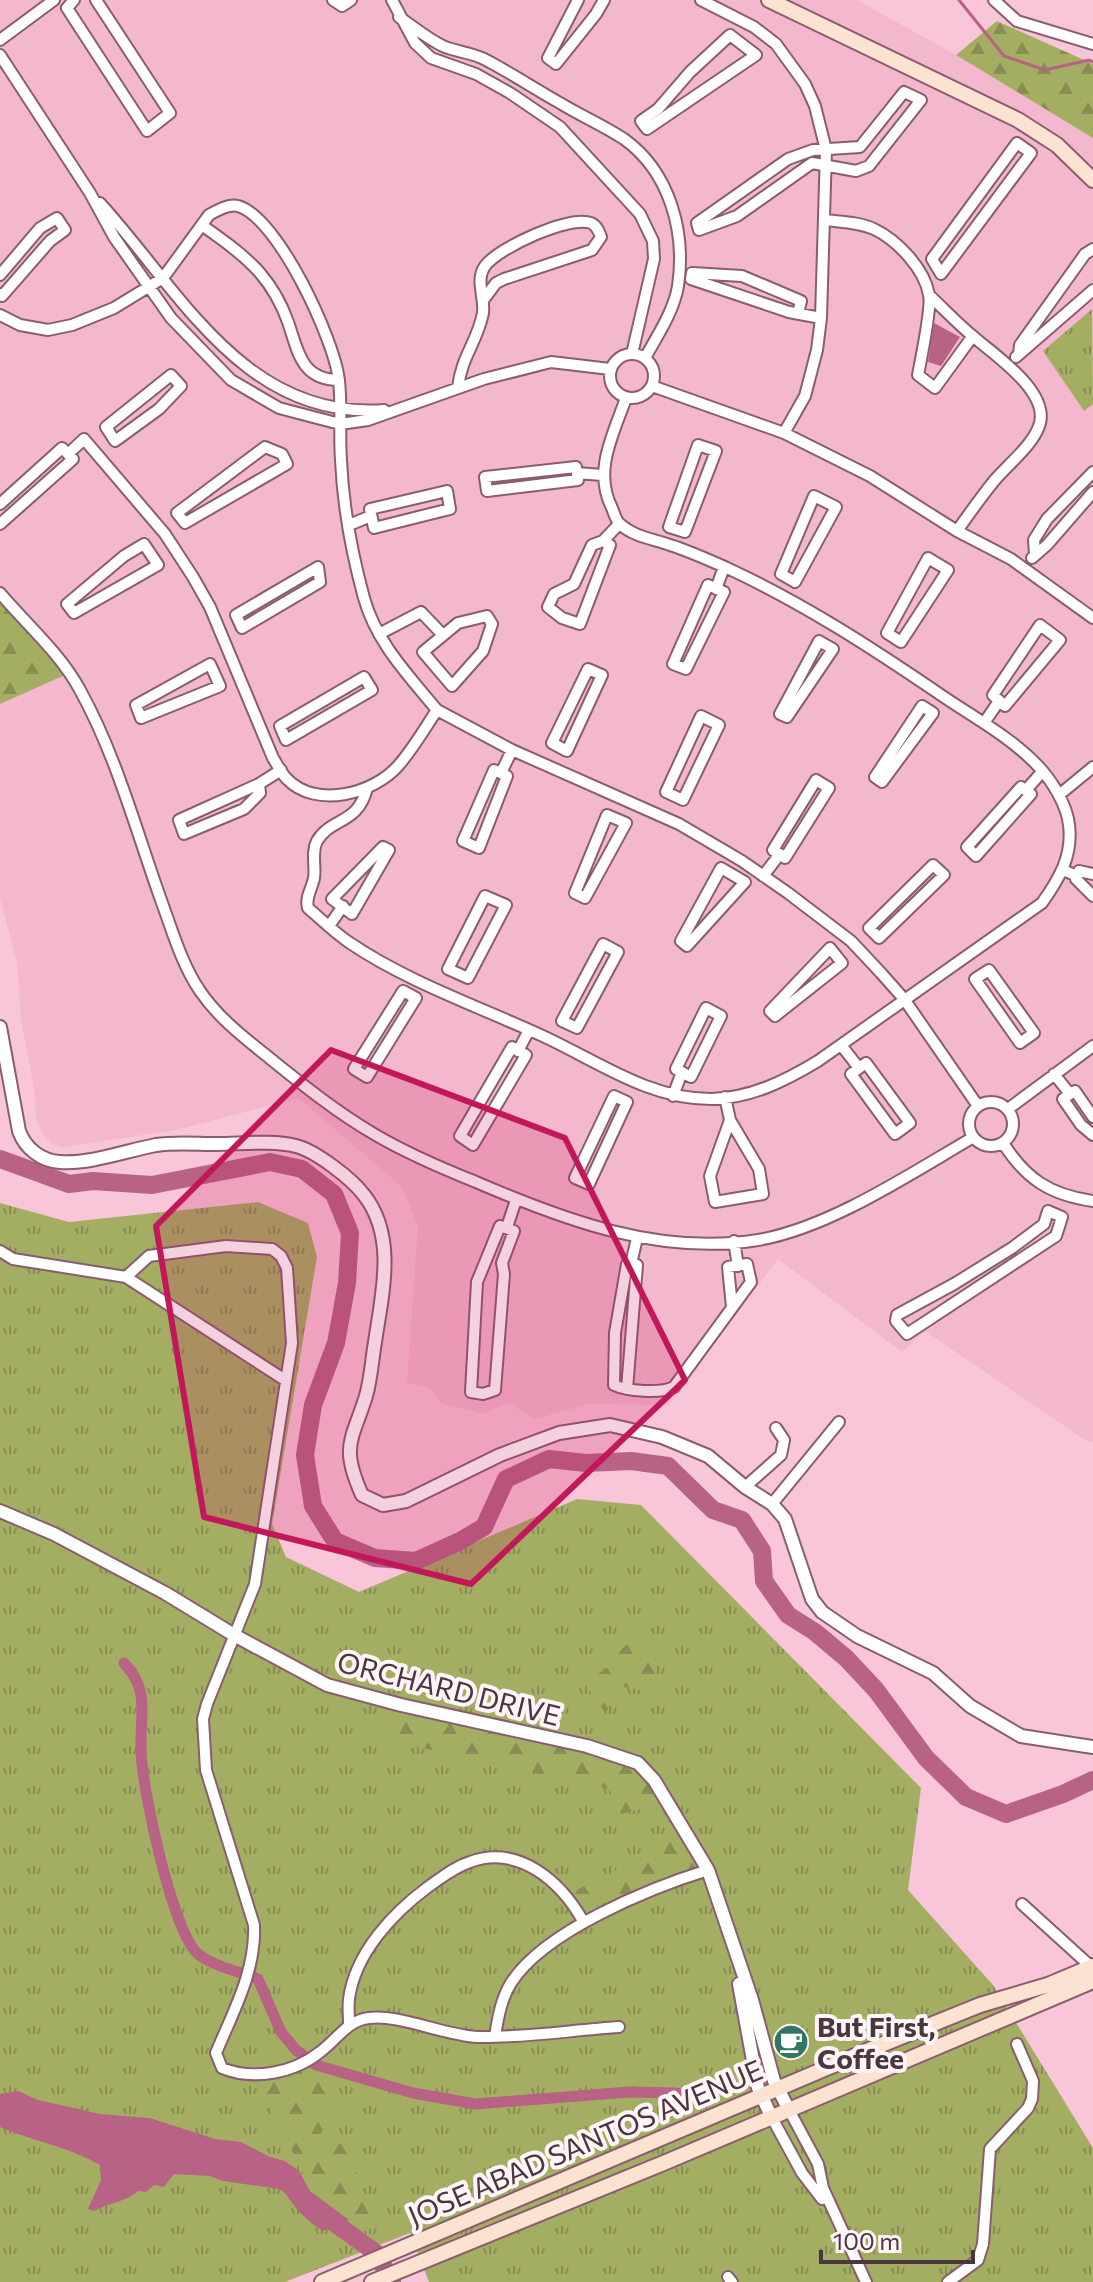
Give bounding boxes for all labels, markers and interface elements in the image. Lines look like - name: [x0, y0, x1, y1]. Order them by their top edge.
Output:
- street label: ORCHARD DRIVE: [334, 1644, 564, 1732]
- place label: But First, Coffee: [817, 2009, 936, 2075]
- cafe icon: But First, Coffee: [772, 2023, 810, 2061]
- street label: JOSE ABAD SANTOS AVENUE: [403, 2052, 767, 2232]
- scale bar: [821, 2214, 973, 2264]
- text: 100 m: [833, 2226, 900, 2255]

